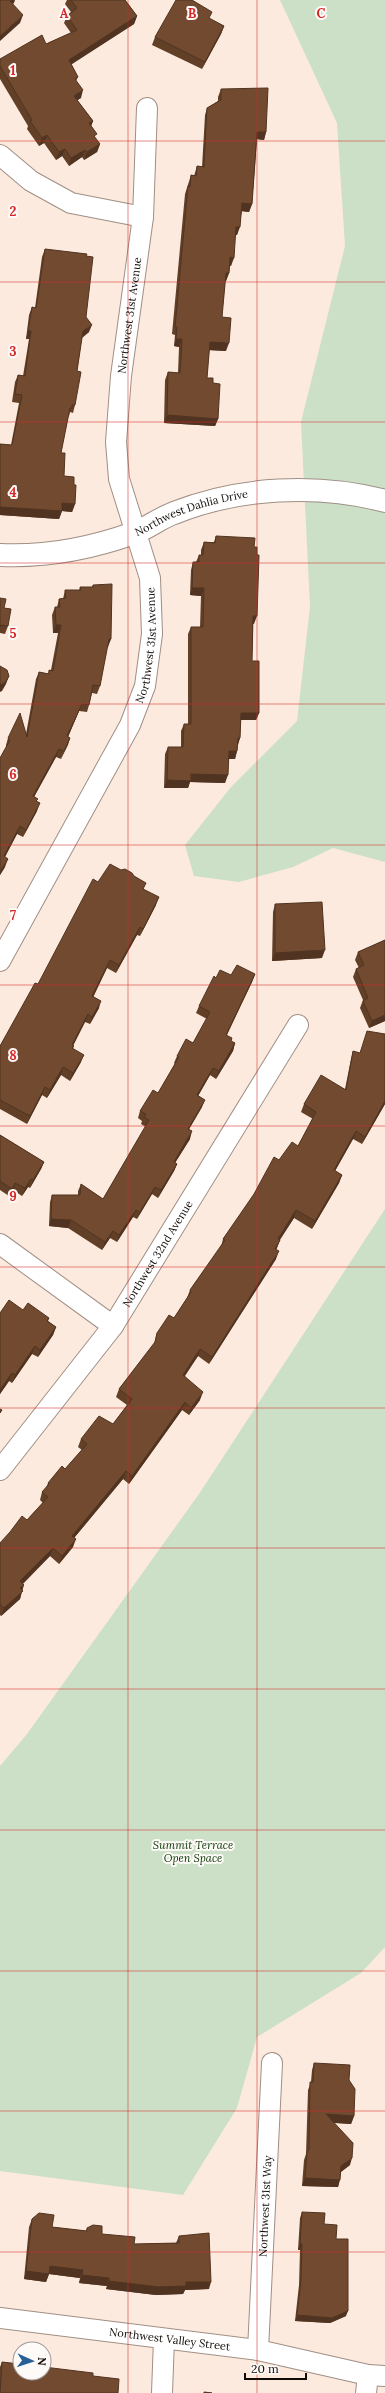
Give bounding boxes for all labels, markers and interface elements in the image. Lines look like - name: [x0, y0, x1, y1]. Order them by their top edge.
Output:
- text: A: [60, 5, 69, 22]
- text: B: [188, 5, 197, 22]
- text: C: [317, 5, 326, 22]
- text: 1: [10, 62, 16, 79]
- text: 2: [10, 203, 17, 220]
- street label: Northwest 31st Avenue: [114, 256, 144, 374]
- text: 3: [9, 343, 17, 360]
- text: 4: [9, 484, 17, 501]
- street label: Northwest Dahlia Drive: [133, 487, 249, 539]
- street label: Northwest 31st Avenue: [132, 587, 159, 705]
- text: 5: [9, 625, 17, 642]
- text: 6: [9, 766, 17, 783]
- text: 7: [10, 907, 16, 924]
- text: 8: [9, 1047, 17, 1064]
- text: 9: [9, 1188, 17, 1205]
- street label: Northwest 32nd Avenue: [119, 1198, 196, 1310]
- park label: Summit Terrace Open Space: [153, 1838, 233, 1865]
- street label: Northwest 31st Way: [256, 2155, 274, 2257]
- street label: Northwest Valley Street: [108, 2325, 232, 2354]
- north arrow: [12, 2341, 52, 2381]
- scale bar: [245, 2355, 306, 2381]
- text: N: [35, 2357, 49, 2367]
- text: 20 m: [251, 2361, 279, 2376]

